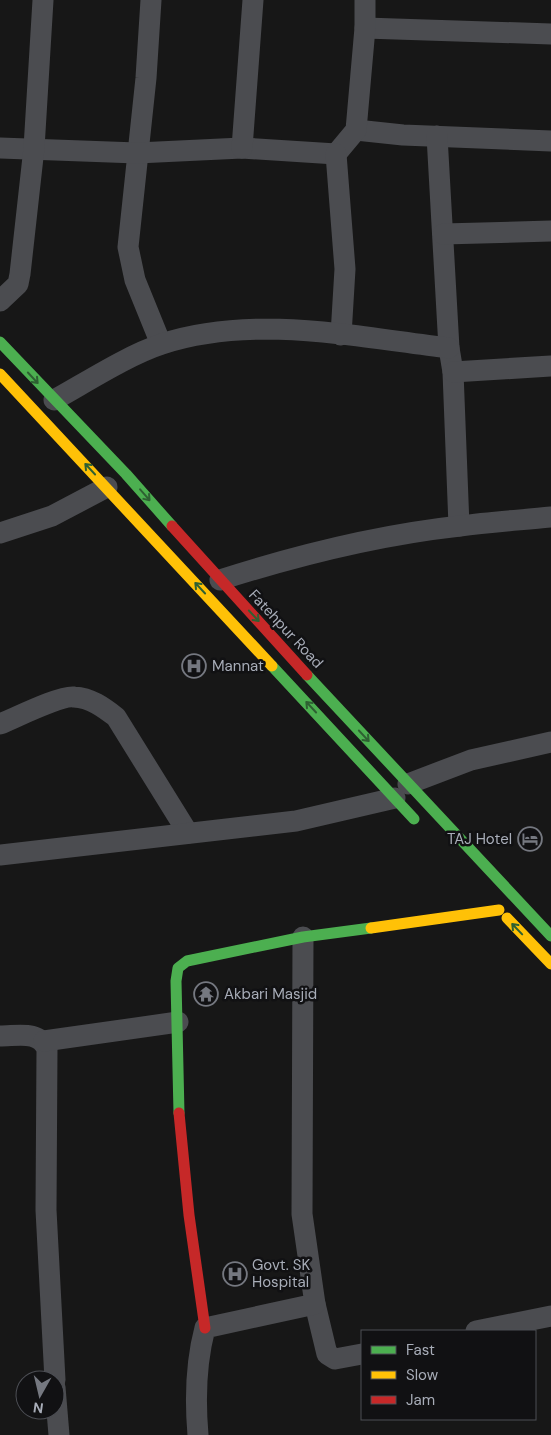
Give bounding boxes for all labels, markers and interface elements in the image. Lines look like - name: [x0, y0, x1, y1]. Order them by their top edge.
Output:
- one-way arrow: [27, 371, 39, 384]
- one-way arrow: [84, 462, 96, 475]
- one-way arrow: [139, 489, 151, 502]
- one-way arrow: [195, 582, 207, 595]
- street label: Fatehpur Road: [244, 585, 328, 673]
- one-way arrow: [248, 610, 260, 623]
- hospital icon: Mannat: [181, 653, 207, 679]
- place label: Mannat: [212, 656, 264, 676]
- one-way arrow: [305, 701, 317, 714]
- one-way arrow: [358, 729, 370, 742]
- hotel icon: TAJ Hotel: [517, 826, 543, 852]
- place label: TAJ Hotel: [447, 829, 512, 849]
- one-way arrow: [511, 922, 523, 935]
- temple icon: Akbari Masjid: [193, 981, 219, 1007]
- place label: Akbari Masjid: [224, 984, 317, 1004]
- place label: Govt. SK Hospital: [252, 1255, 310, 1292]
- hospital icon: Govt. SK Hospital: [222, 1261, 248, 1287]
- legend: [361, 1330, 536, 1420]
- text: Fast: [406, 1340, 435, 1360]
- text: Slow: [406, 1365, 439, 1385]
- north arrow: [15, 1370, 65, 1420]
- text: Jam: [406, 1390, 435, 1410]
- text: N: [32, 1398, 45, 1417]

